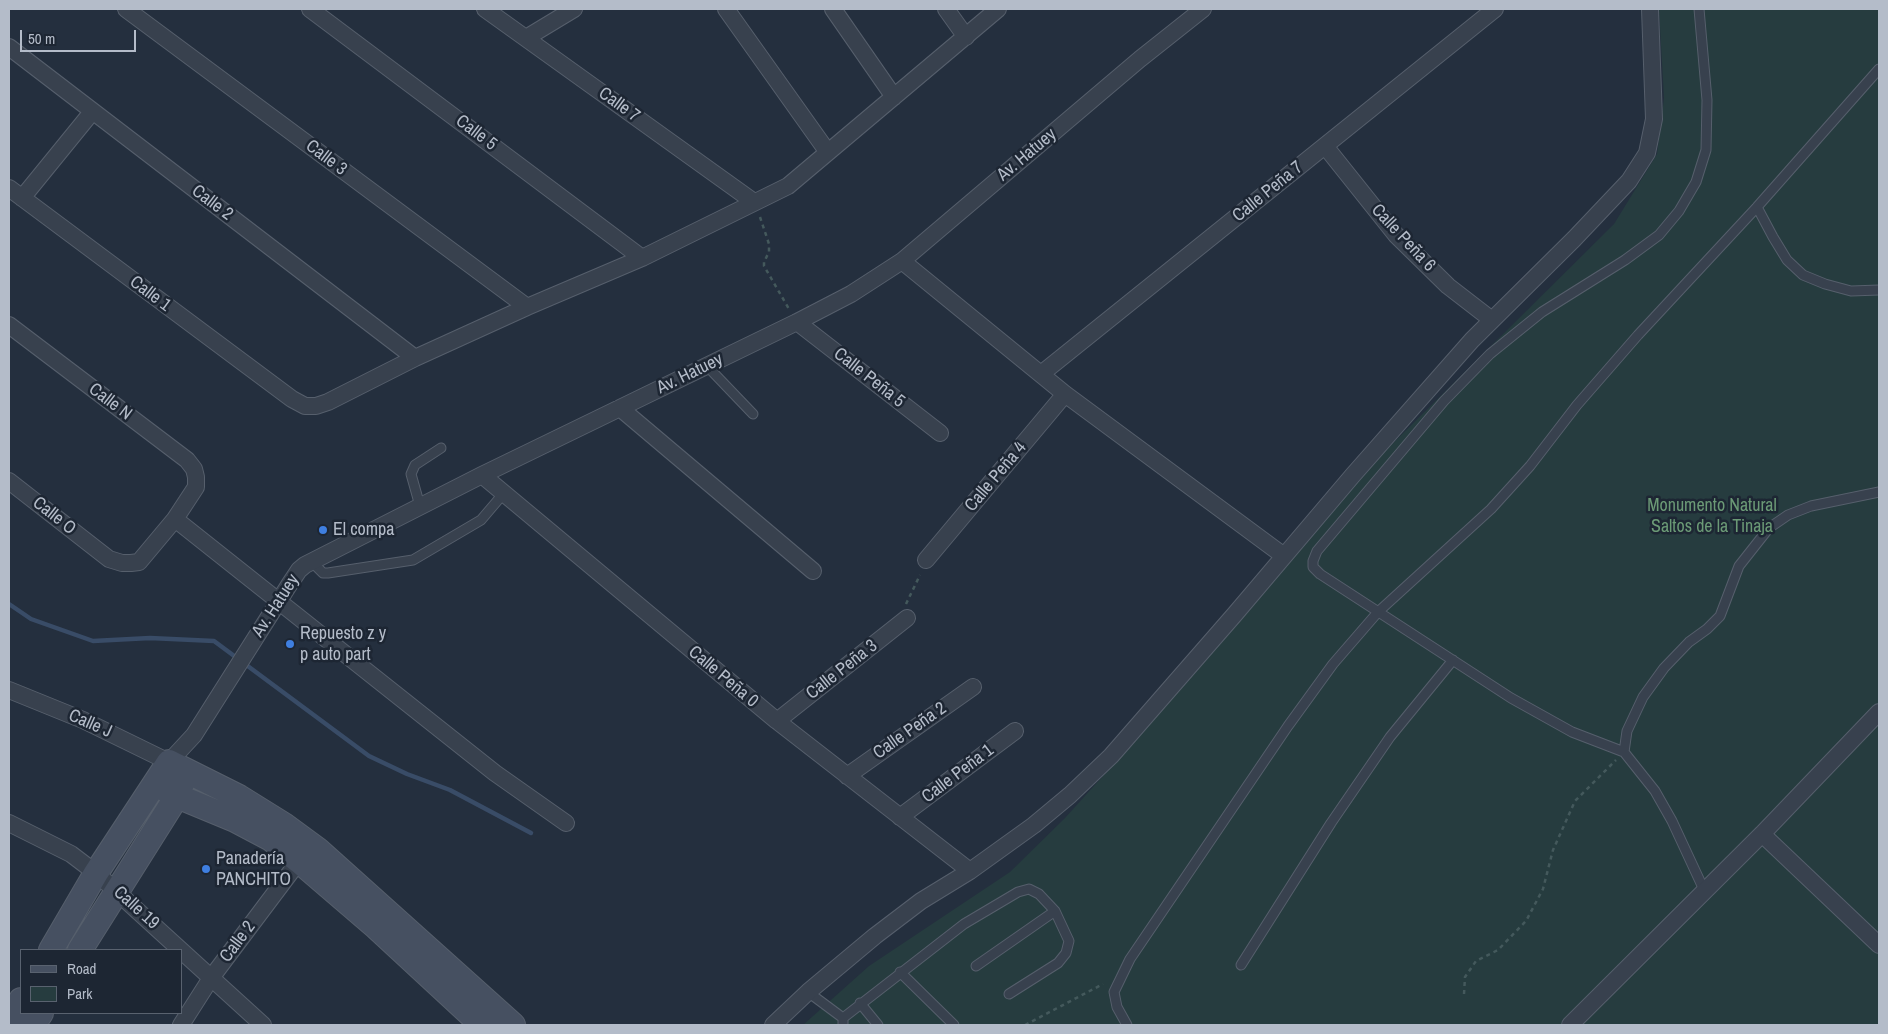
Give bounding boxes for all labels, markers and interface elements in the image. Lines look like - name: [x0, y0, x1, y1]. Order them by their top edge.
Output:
- scale bar: [22, 20, 139, 52]
- text: 50 m: [28, 28, 55, 49]
- street label: Calle 7: [594, 83, 644, 127]
- street label: Calle 5: [451, 111, 501, 155]
- street label: Av. Hatuey: [993, 124, 1061, 186]
- street label: Calle 3: [301, 136, 351, 180]
- street label: Calle Peña 7: [1228, 157, 1308, 227]
- street label: Calle 2: [187, 181, 237, 225]
- street label: Calle Peña 6: [1366, 200, 1440, 276]
- street label: Calle 1: [125, 272, 175, 316]
- street label: Calle Peña 5: [829, 343, 909, 413]
- street label: Av. Hatuey: [653, 349, 727, 399]
- street label: Calle N: [84, 379, 136, 425]
- street label: Calle Peña 4: [961, 438, 1031, 516]
- street label: Calle O: [28, 492, 80, 540]
- park label: Monumento Natural Saltos de la Tinaja: [1647, 495, 1777, 538]
- place label: El compa: [333, 519, 395, 541]
- marker: El compa: [317, 524, 329, 536]
- street label: Av. Hatuey: [248, 570, 304, 642]
- place label: Repuesto z y p auto part: [300, 623, 386, 666]
- street label: Calle Peña 3: [802, 635, 882, 705]
- marker: Repuesto z y p auto part: [284, 638, 296, 650]
- street label: Calle Peña 0: [684, 642, 762, 712]
- street label: Calle Peña 2: [869, 698, 951, 764]
- street label: Calle J: [65, 705, 115, 743]
- street label: Calle Peña 1: [918, 740, 998, 808]
- place label: Panadería PANCHITO: [216, 848, 291, 891]
- marker: Panadería PANCHITO: [200, 863, 212, 875]
- street label: Calle 19: [109, 882, 163, 934]
- street label: Calle 2: [216, 917, 260, 967]
- legend: [20, 949, 182, 1014]
- text: Road: [67, 958, 96, 979]
- text: Park: [67, 983, 92, 1004]

